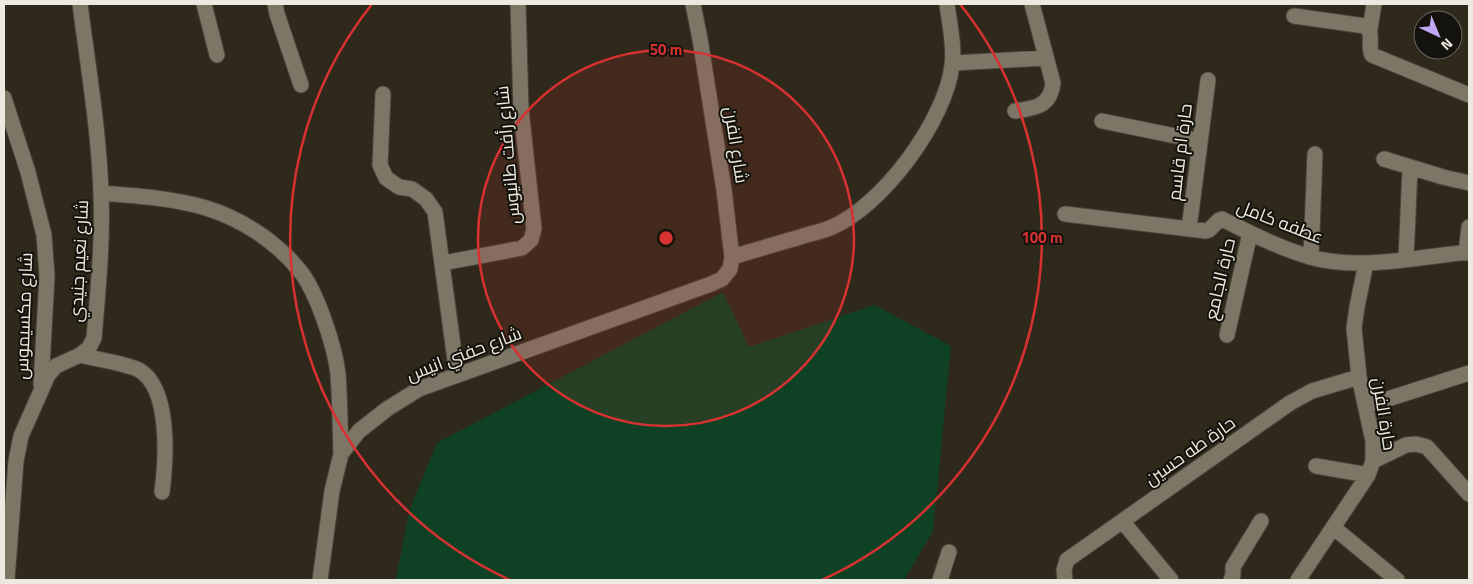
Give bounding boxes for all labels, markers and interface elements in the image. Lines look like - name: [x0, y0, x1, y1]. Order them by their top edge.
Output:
- north arrow: [1413, 10, 1463, 60]
- text: N: [1437, 34, 1458, 56]
- text: 50 m: [650, 38, 682, 61]
- street label: شارع رأفت طانيوس: [488, 85, 527, 225]
- street label: حارة ام قاسم: [1160, 102, 1199, 202]
- street label: شارع الفرن: [717, 105, 756, 185]
- street label: عطفه كامل: [1233, 193, 1327, 250]
- street label: شارع نعيم جنيدي: [62, 199, 96, 323]
- text: 100 m: [1021, 226, 1063, 249]
- centre of rings: [657, 229, 675, 247]
- street label: حارة الجامع: [1197, 235, 1242, 323]
- street label: شارع مكسيموس: [8, 252, 39, 380]
- street label: شارع حفني انيس: [402, 319, 526, 389]
- street label: حارة الفرن: [1365, 376, 1404, 452]
- street label: حارة طه حسين: [1139, 409, 1241, 492]

